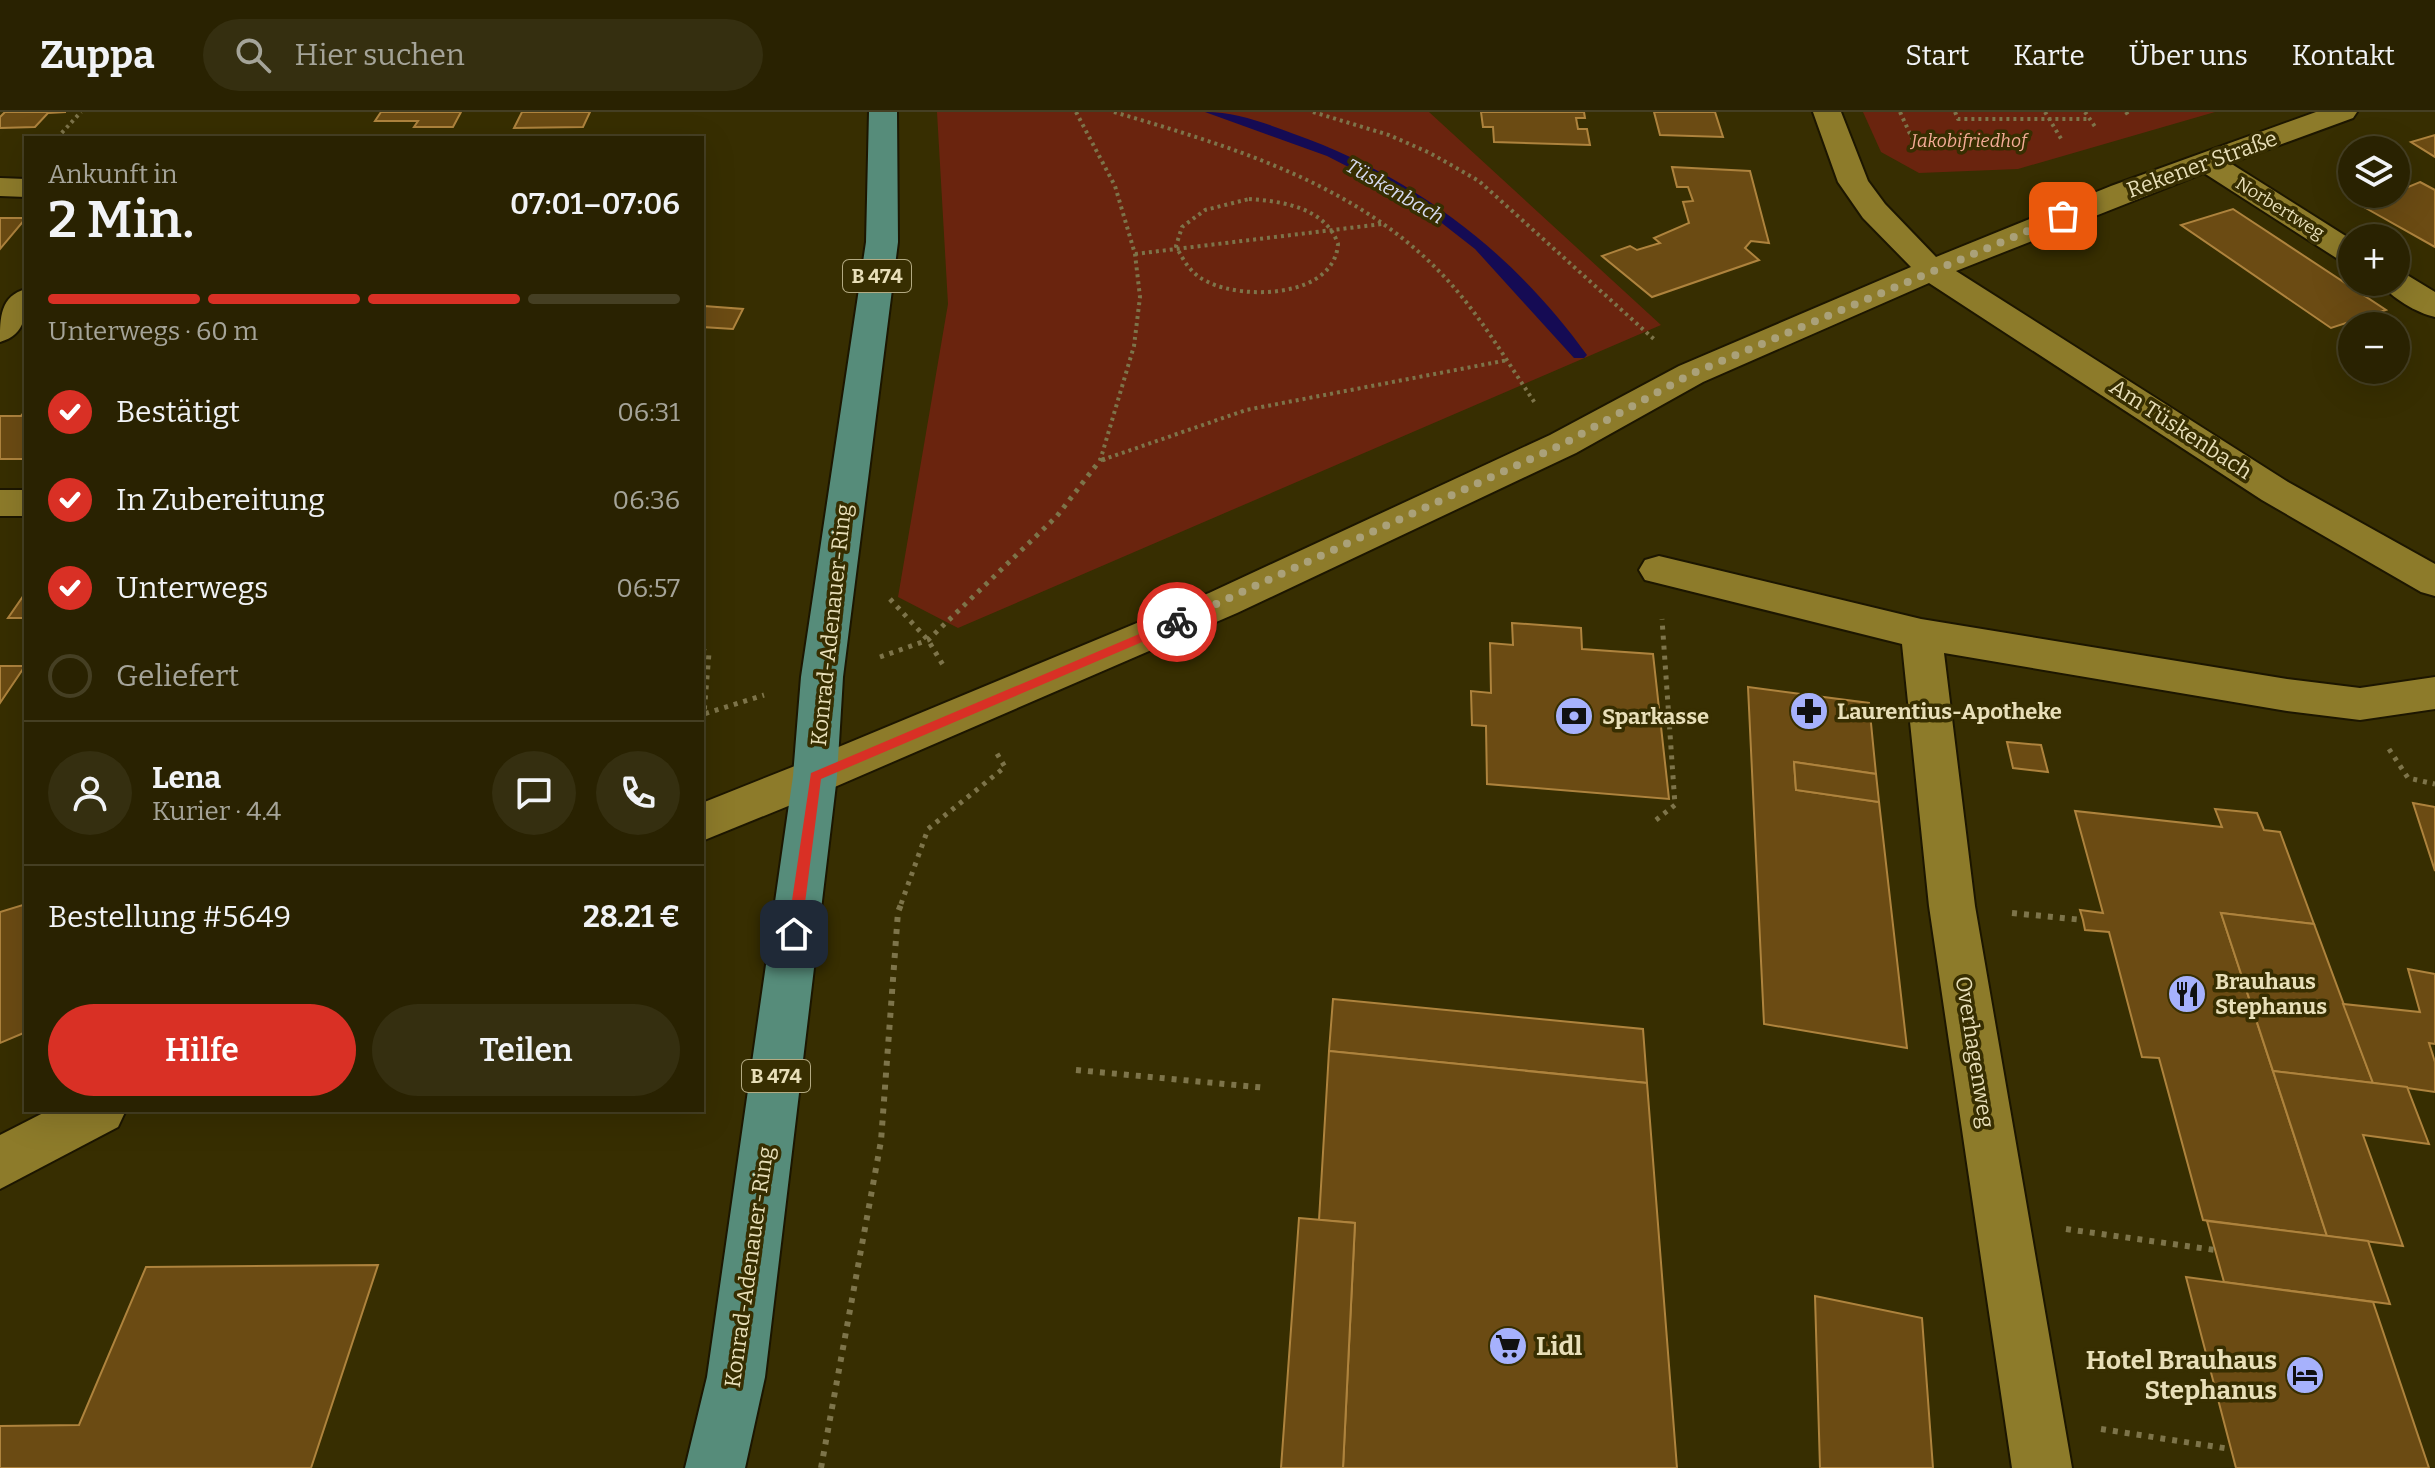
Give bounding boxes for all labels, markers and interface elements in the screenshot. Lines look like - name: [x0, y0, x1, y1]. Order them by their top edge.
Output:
- search box: [203, 19, 763, 91]
- text: Zuppa: [40, 32, 155, 78]
- icon: search: [231, 33, 275, 77]
- text: Hier suchen: [295, 37, 465, 73]
- text: Start: [1905, 39, 1969, 72]
- text: Karte: [2013, 39, 2085, 72]
- text: Über uns: [2129, 39, 2248, 72]
- text: Kontakt: [2292, 39, 2395, 72]
- street label: Rekener Straße: [2123, 124, 2281, 204]
- park label: Jakobifriedhof: [1909, 130, 2030, 152]
- map controls: [2338, 136, 2410, 384]
- button: layers: [2338, 136, 2410, 208]
- water label: Tüskenbach: [1342, 153, 1448, 229]
- text: Ankunft in: [48, 159, 177, 190]
- street label: Norbertweg: [2232, 172, 2328, 244]
- pin: [2029, 182, 2097, 250]
- text: 07:01–07:06: [510, 186, 680, 222]
- text: 2 Min.: [48, 188, 194, 251]
- icon: bag: [2041, 194, 2085, 238]
- button: +: [2338, 224, 2410, 296]
- road number: B 474: [843, 260, 911, 292]
- button: −: [2338, 312, 2410, 384]
- text: Unterwegs · 60 m: [48, 316, 258, 347]
- street label: Am Tüskenbach: [2105, 373, 2257, 485]
- icon: check: [48, 390, 92, 434]
- text: Bestätigt: [116, 394, 240, 430]
- text: 06:31: [617, 397, 680, 428]
- icon: check: [48, 478, 92, 522]
- text: In Zubereitung: [116, 482, 325, 518]
- text: 06:36: [613, 485, 680, 516]
- street label: Konrad-Adenauer-Ring: [805, 503, 857, 747]
- icon: check: [48, 566, 92, 610]
- text: Unterwegs: [116, 570, 268, 606]
- text: 06:57: [616, 573, 680, 604]
- courier: [1137, 582, 1217, 662]
- icon: bike: [1155, 600, 1199, 644]
- text: Geliefert: [116, 658, 239, 694]
- pharmacy icon: Laurentius-Apotheke: [1788, 690, 1830, 732]
- bank icon: Sparkasse: [1553, 695, 1595, 737]
- place label: Laurentius-Apotheke: [1837, 698, 2062, 725]
- place label: Sparkasse: [1602, 703, 1709, 730]
- button: person: [48, 751, 132, 835]
- button: chat: [492, 751, 576, 835]
- button: phone: [596, 751, 680, 835]
- text: Lena: [152, 760, 221, 796]
- text: Kurier · 4.4: [152, 796, 281, 827]
- text: Bestellung #5649: [48, 899, 291, 935]
- text: 28.21 €: [583, 899, 680, 935]
- pin: [760, 900, 828, 968]
- icon: home: [772, 912, 816, 956]
- place label: Brauhaus Stephanus: [2215, 968, 2327, 1020]
- restaurant icon: Brauhaus Stephanus: [2166, 973, 2208, 1015]
- street label: Overhagenweg: [1950, 974, 2000, 1130]
- button: Hilfe: [48, 1004, 356, 1096]
- button: Teilen: [372, 1004, 680, 1096]
- road number: B 474: [742, 1060, 810, 1092]
- street label: Konrad-Adenauer-Ring: [719, 1145, 779, 1389]
- supermarket icon: Lidl: [1487, 1325, 1529, 1367]
- place label: Lidl: [1536, 1331, 1582, 1362]
- place label: Hotel Brauhaus Stephanus: [2086, 1345, 2277, 1406]
- hotel icon: Hotel Brauhaus Stephanus: [2284, 1354, 2326, 1396]

